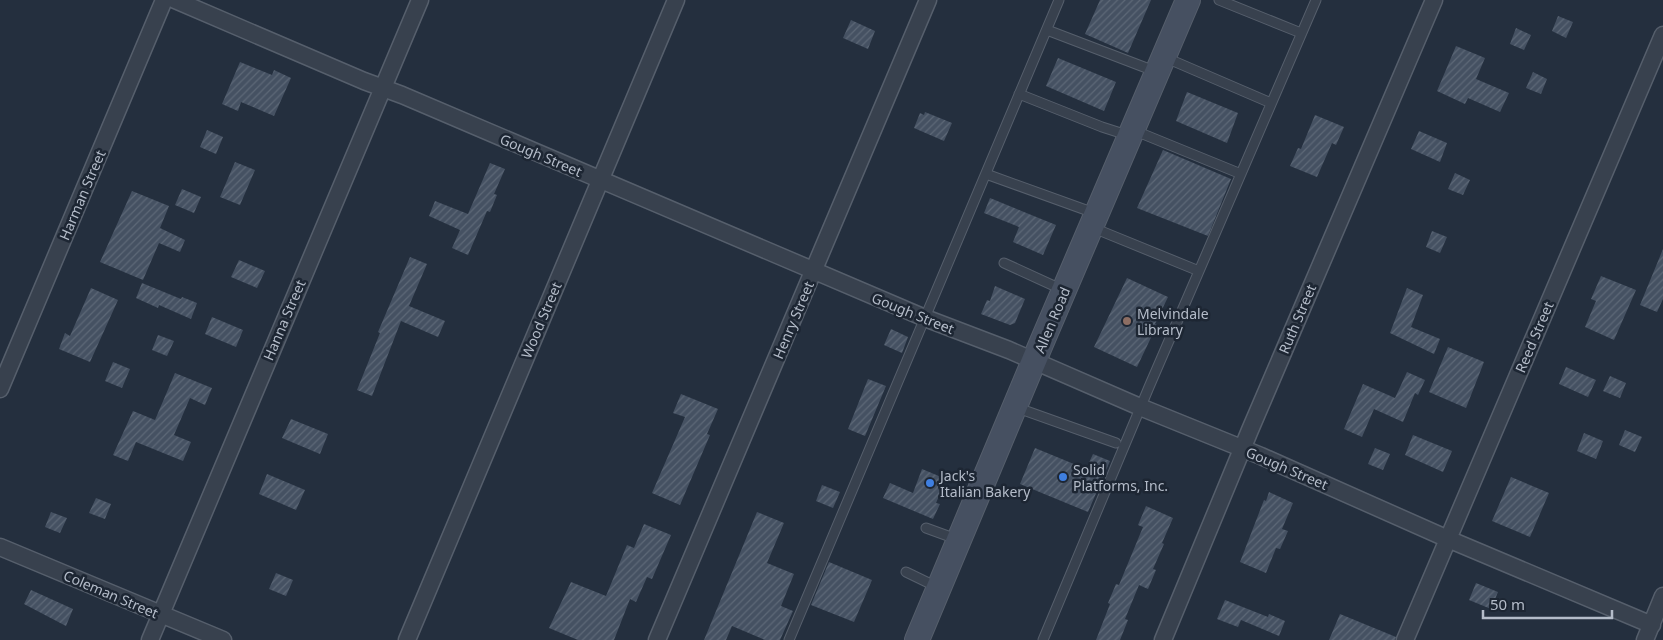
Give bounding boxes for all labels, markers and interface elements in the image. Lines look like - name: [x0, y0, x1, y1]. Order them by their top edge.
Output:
- street label: Gough Street: [497, 129, 585, 181]
- street label: Harman Street: [54, 147, 110, 243]
- street label: Hanna Street: [258, 277, 310, 363]
- street label: Henry Street: [768, 278, 818, 362]
- street label: Wood Street: [516, 279, 566, 361]
- street label: Ruth Street: [1274, 281, 1320, 357]
- street label: Allen Road: [1030, 284, 1074, 356]
- street label: Gough Street: [869, 288, 957, 338]
- street label: Reed Street: [1510, 298, 1558, 376]
- place label: Melvindale Library: [1137, 304, 1209, 339]
- marker: Melvindale Library: [1121, 315, 1133, 327]
- street label: Gough Street: [1243, 442, 1331, 494]
- place label: Solid Platforms, Inc.: [1073, 460, 1168, 495]
- place label: Jack's Italian Bakery: [938, 466, 1031, 501]
- marker: Solid Platforms, Inc.: [1057, 471, 1069, 483]
- marker: Jack's Italian Bakery: [924, 477, 936, 489]
- street label: Coleman Street: [61, 565, 161, 623]
- scale bar: [1483, 588, 1612, 620]
- text: 50 m: [1490, 594, 1525, 614]

